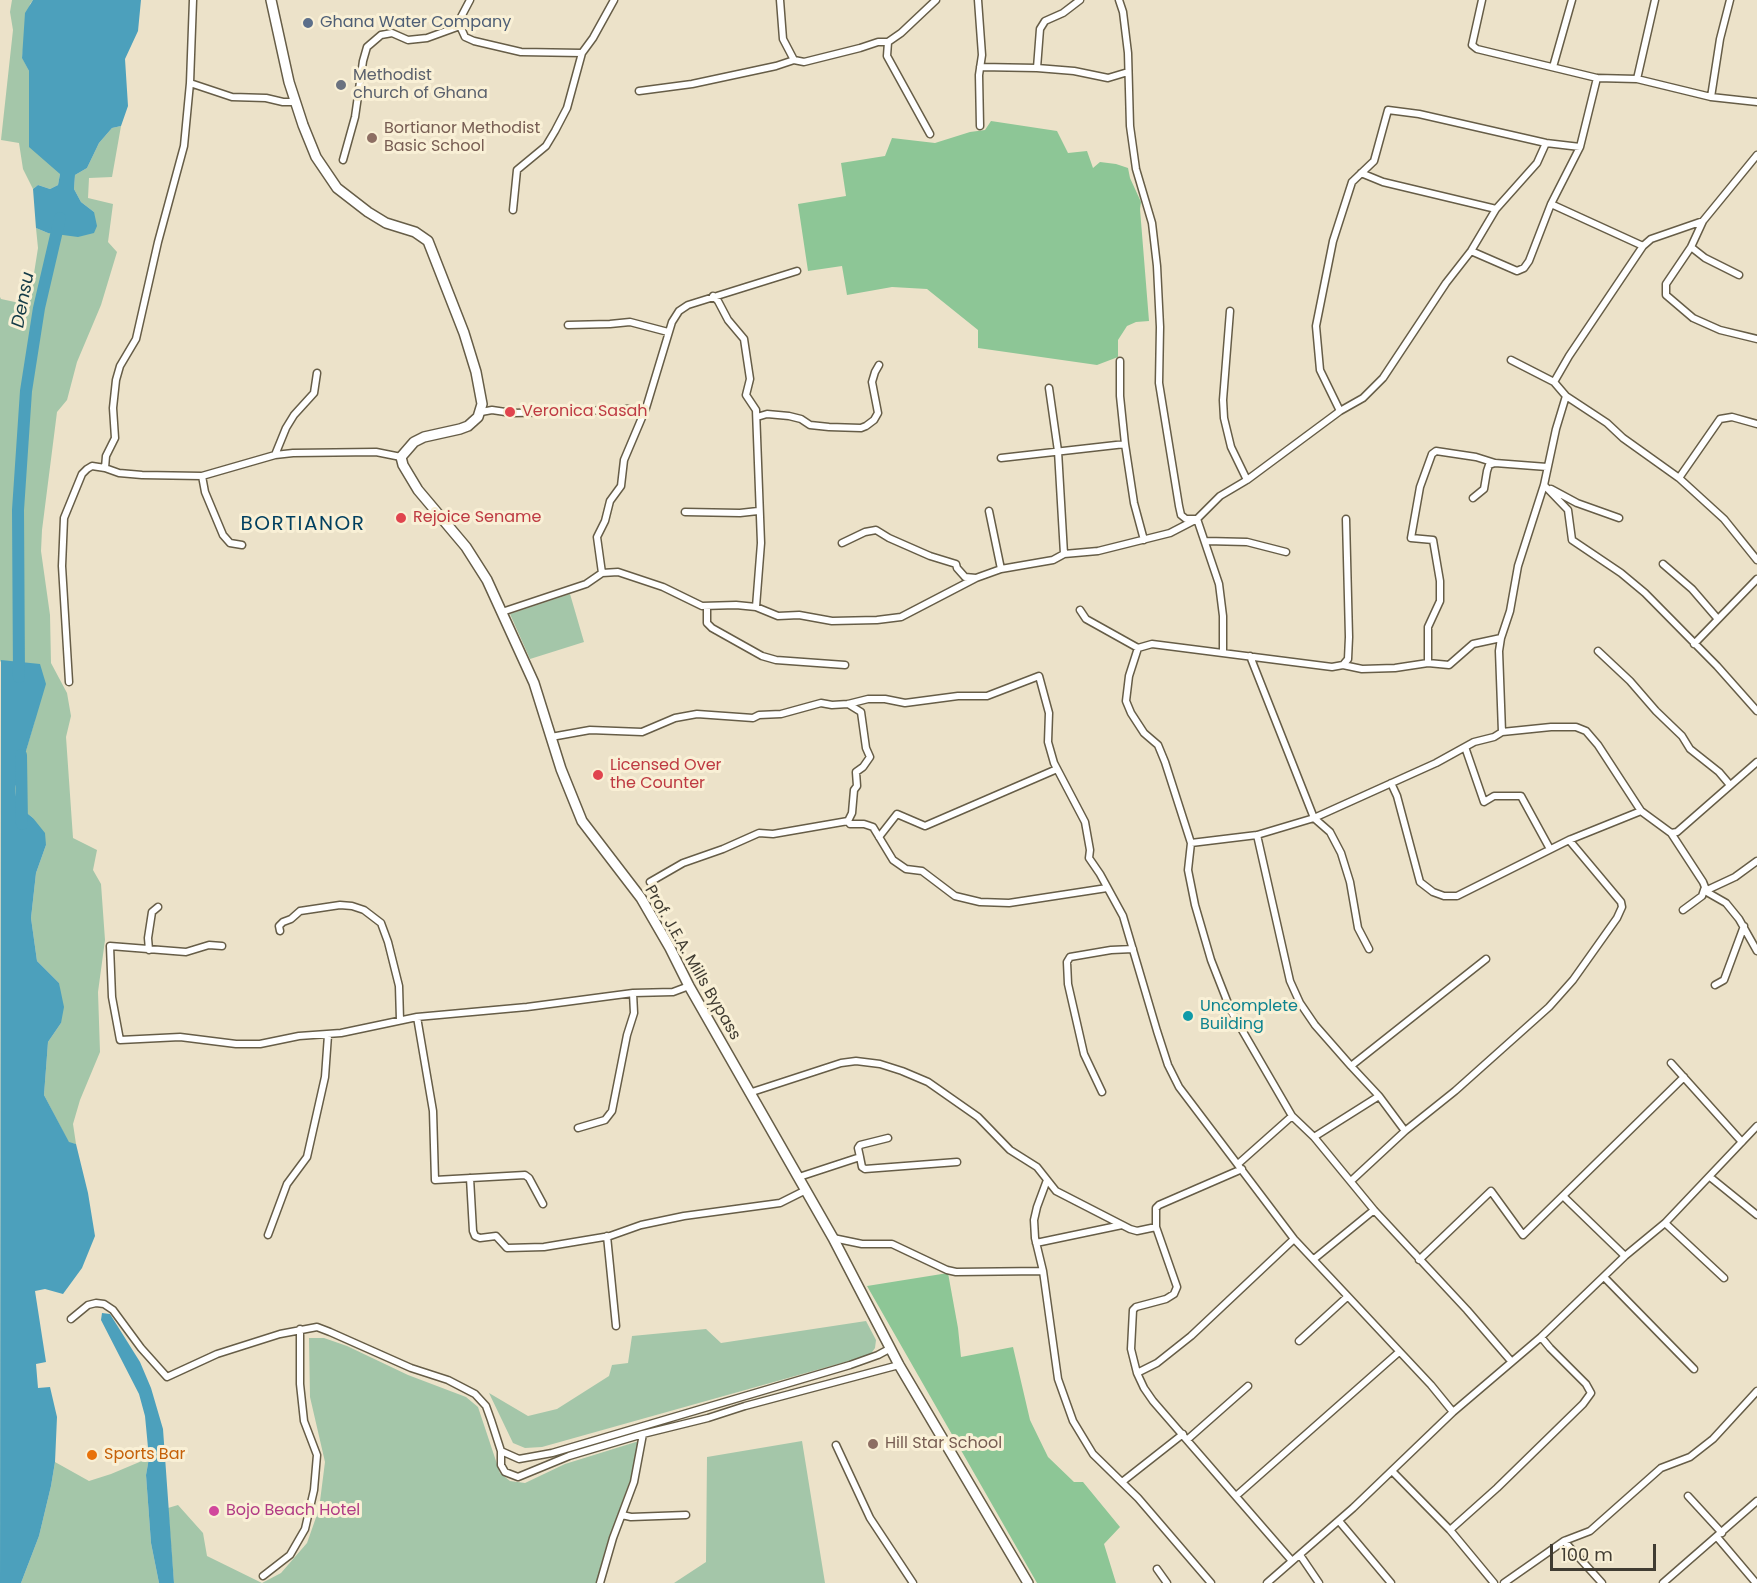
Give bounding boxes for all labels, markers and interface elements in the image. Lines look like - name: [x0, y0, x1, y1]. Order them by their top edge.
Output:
- place label: Ghana Water Company: [320, 13, 511, 33]
- marker: Ghana Water Company: [301, 16, 315, 30]
- place label: Methodist church of Ghana: [353, 66, 488, 104]
- marker: Methodist church of Ghana: [334, 78, 348, 92]
- place label: Bortianor Methodist Basic School: [384, 119, 540, 157]
- marker: Bortianor Methodist Basic School: [365, 131, 379, 145]
- water label: Densu: [8, 270, 40, 330]
- place label: Veronica Sasah: [522, 402, 648, 422]
- marker: Veronica Sasah: [503, 405, 517, 419]
- place label: Rejoice Sename: [413, 508, 541, 528]
- marker: Rejoice Sename: [394, 511, 408, 525]
- district label: BORTIANOR: [241, 513, 365, 537]
- place label: Licensed Over the Counter: [610, 756, 722, 794]
- marker: Licensed Over the Counter: [591, 768, 605, 782]
- street label: Prof. J.E.A. Mills Bypass: [640, 882, 744, 1044]
- place label: Uncomplete Building: [1200, 997, 1298, 1035]
- marker: Uncomplete Building: [1181, 1009, 1195, 1023]
- place label: Hill Star School: [885, 1434, 1002, 1454]
- marker: Hill Star School: [866, 1437, 880, 1451]
- place label: Sports Bar: [104, 1445, 185, 1465]
- marker: Sports Bar: [85, 1448, 99, 1462]
- place label: Bojo Beach Hotel: [226, 1501, 360, 1521]
- marker: Bojo Beach Hotel: [207, 1504, 221, 1518]
- scale bar: [1553, 1532, 1660, 1570]
- text: 100 m: [1561, 1542, 1613, 1567]

